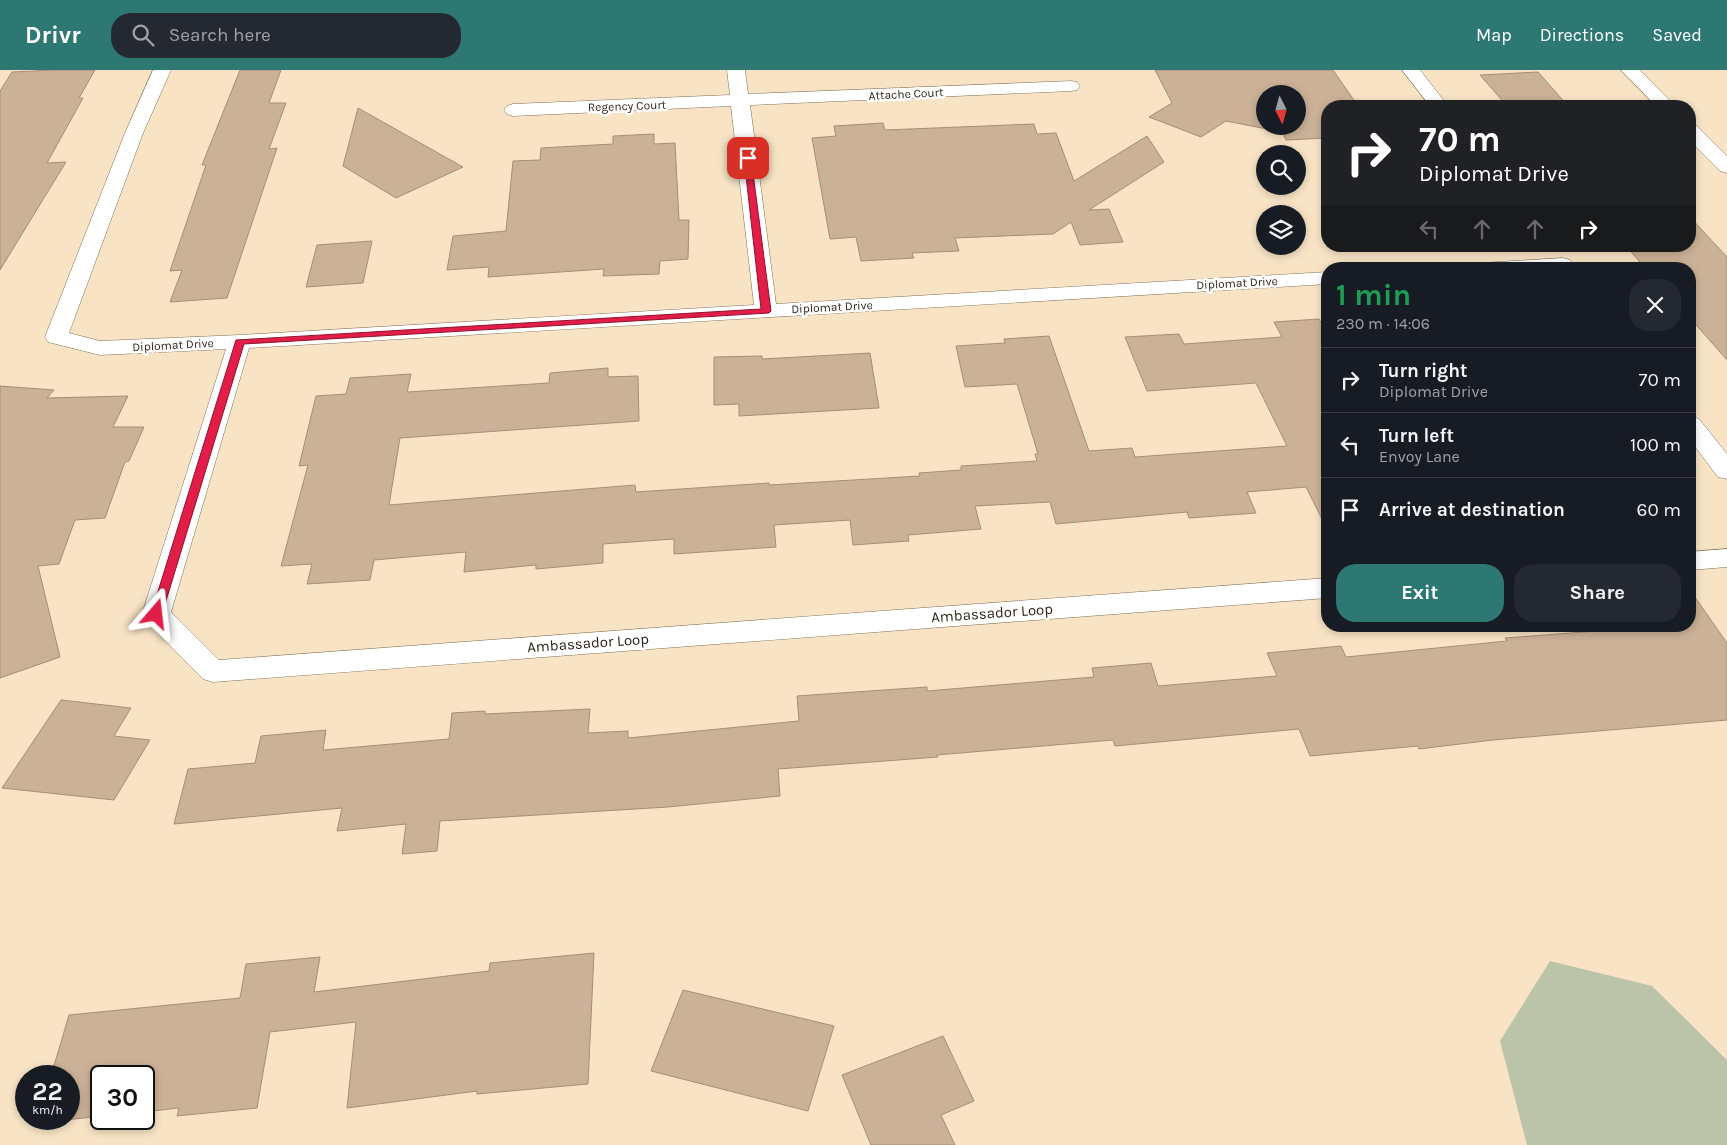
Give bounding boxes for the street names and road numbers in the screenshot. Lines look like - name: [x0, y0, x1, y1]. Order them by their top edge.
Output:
- street label: Attache Court: [868, 85, 944, 103]
- street label: Regency Court: [588, 98, 667, 114]
- street label: Diplomat Drive: [1196, 274, 1278, 292]
- street label: Diplomat Drive: [791, 298, 873, 316]
- street label: Diplomat Drive: [132, 336, 214, 354]
- street label: Ambassador Loop: [930, 600, 1054, 626]
- street label: Ambassador Loop: [526, 630, 650, 656]

